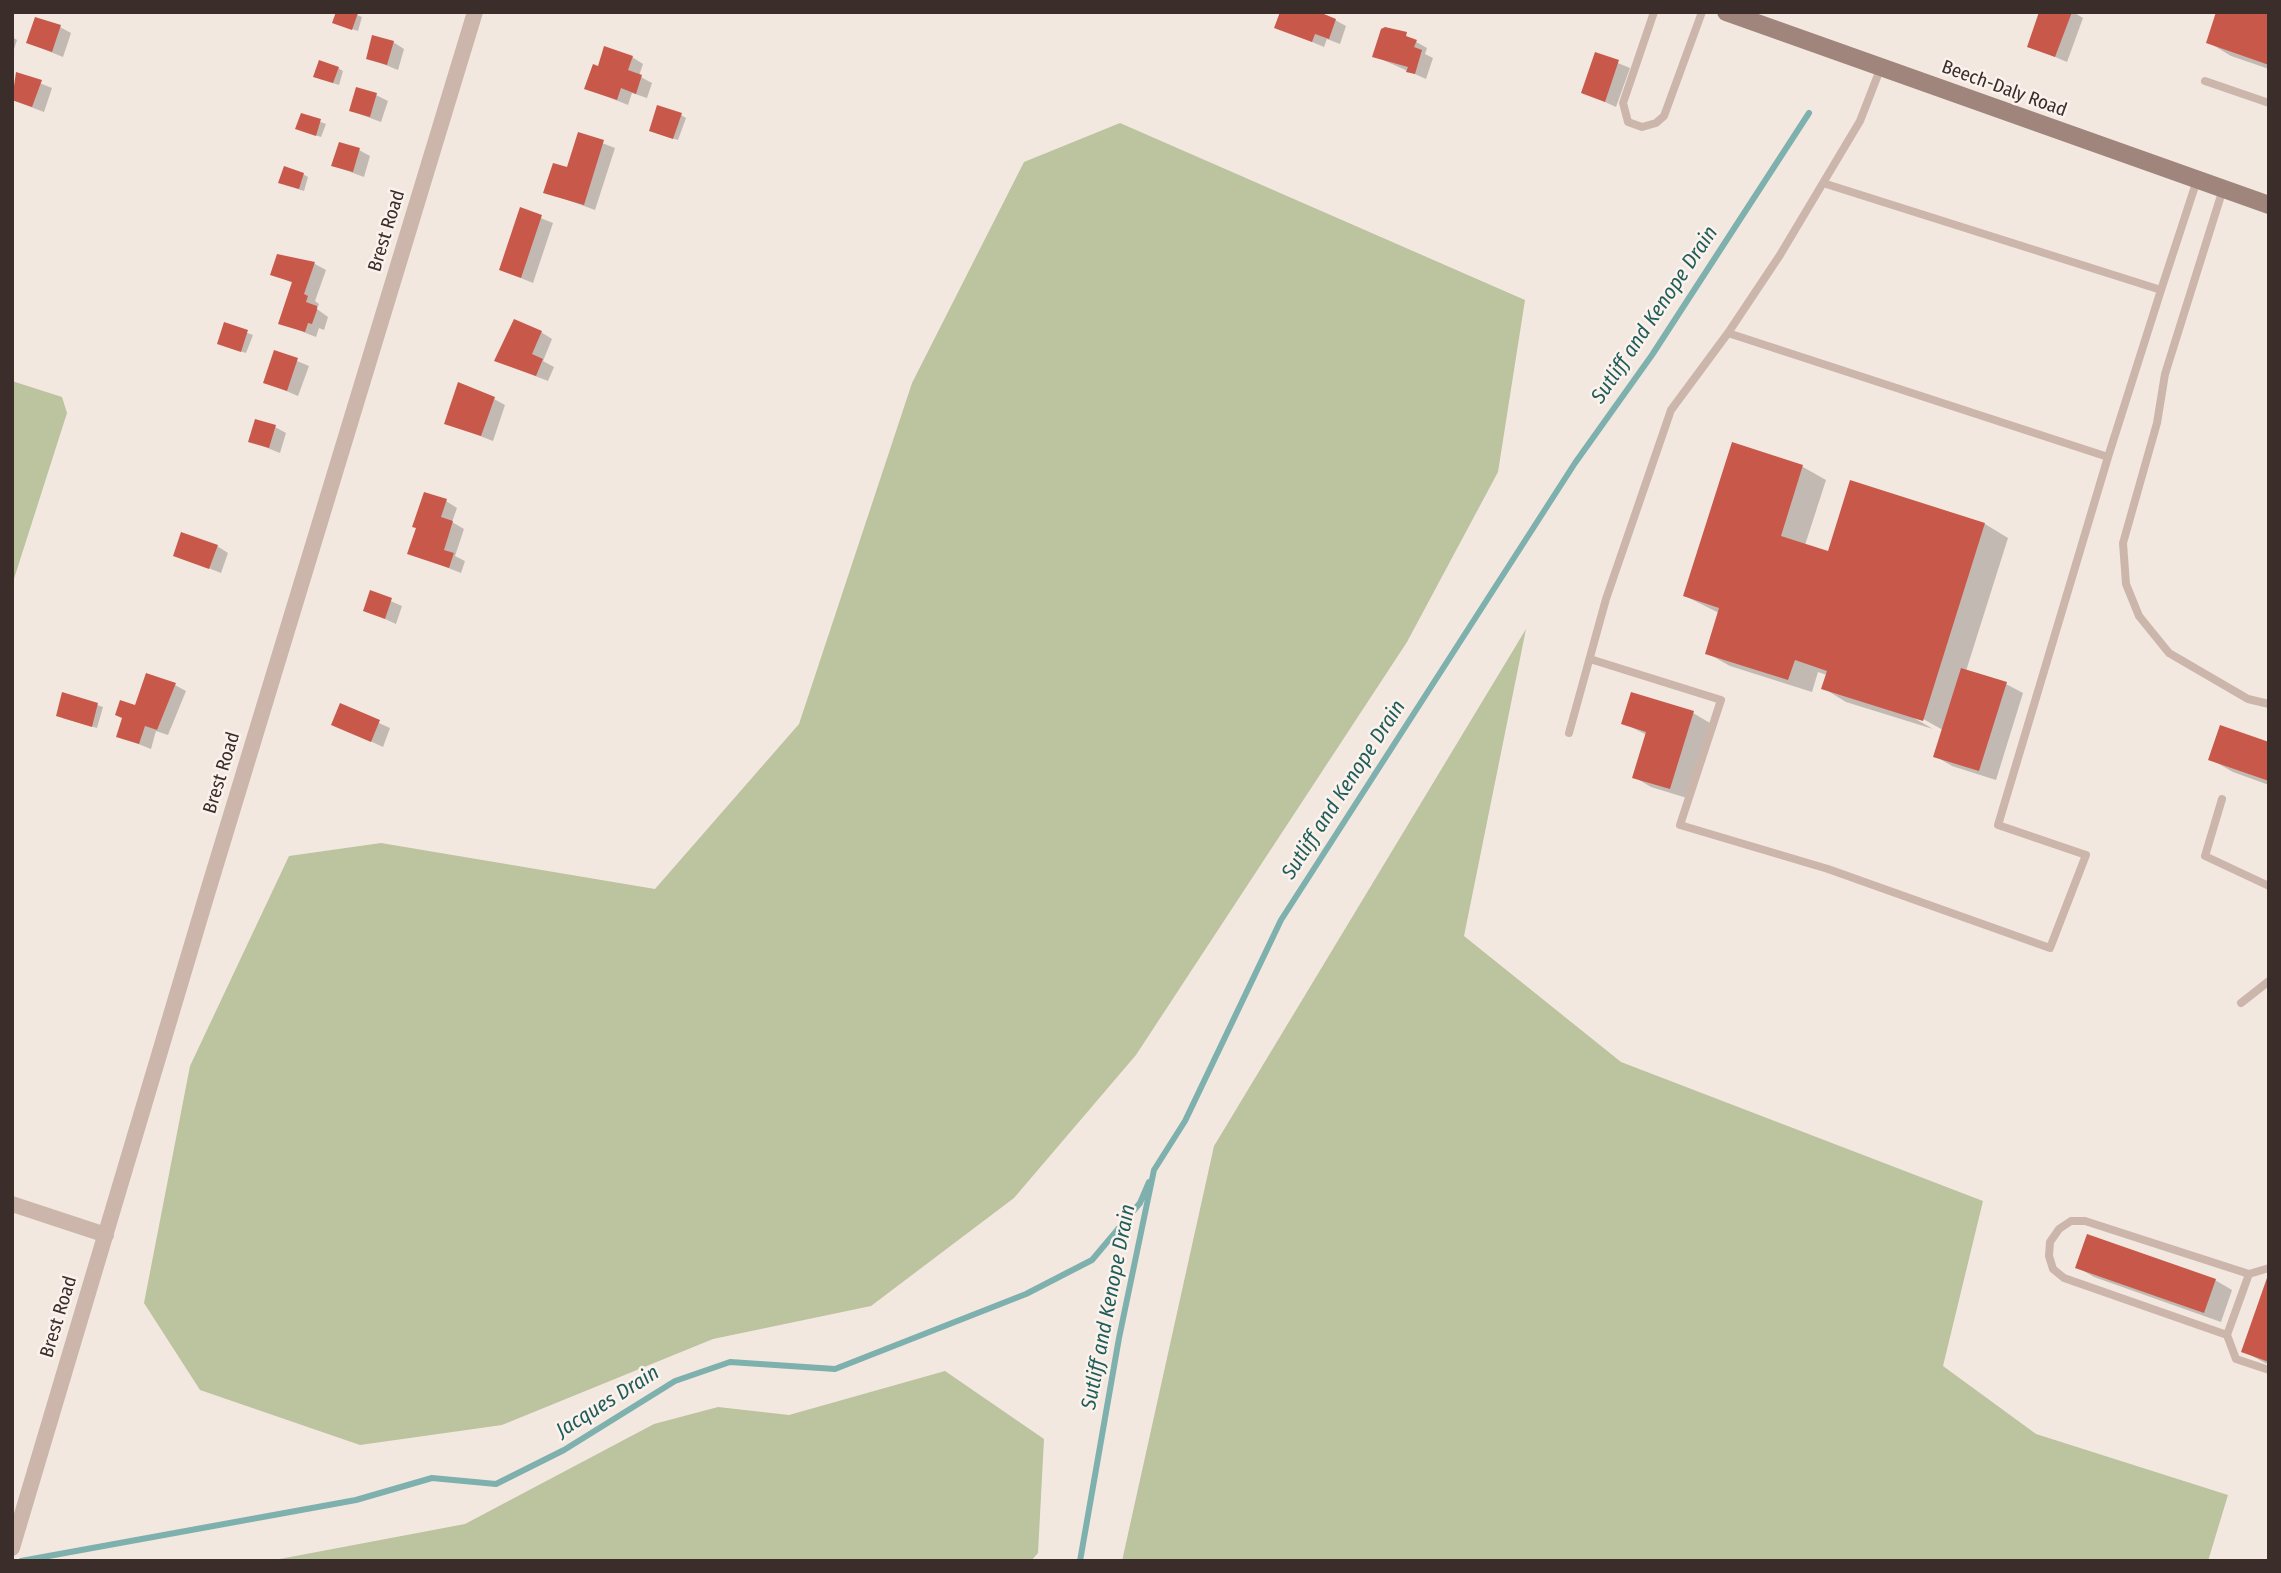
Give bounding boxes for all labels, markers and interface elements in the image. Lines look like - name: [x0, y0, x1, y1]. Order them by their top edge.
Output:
- street label: Beech-Daly Road: [1938, 56, 2070, 122]
- street label: Brest Road: [364, 187, 410, 275]
- water label: Sutliff and Kenope Drain: [1586, 222, 1724, 408]
- water label: Sutliff and Kenope Drain: [1277, 696, 1411, 884]
- street label: Brest Road: [199, 729, 245, 817]
- water label: Sutliff and Kenope Drain: [1077, 1202, 1141, 1412]
- street label: Brest Road: [36, 1273, 82, 1361]
- water label: Jacques Drain: [552, 1360, 664, 1444]

